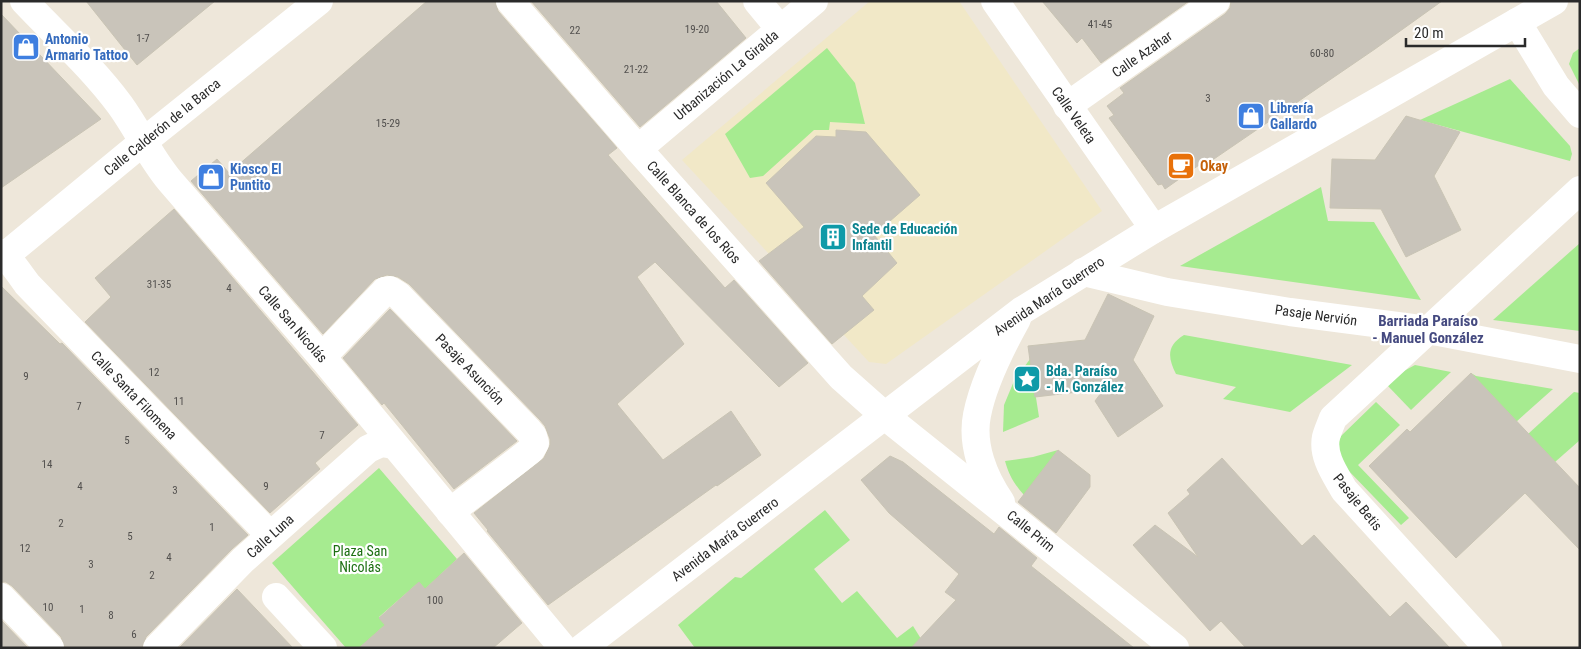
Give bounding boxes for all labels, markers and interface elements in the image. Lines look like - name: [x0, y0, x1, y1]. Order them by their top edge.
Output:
- scale bar: [1406, 15, 1525, 47]
- house number: 41-45: [1088, 18, 1112, 31]
- house number: 19-20: [685, 23, 709, 36]
- house number: 22: [570, 24, 580, 37]
- text: 20 m: [1414, 24, 1444, 42]
- street label: Urbanización La Giralda: [671, 27, 781, 123]
- street label: Calle Azahar: [1109, 27, 1175, 81]
- place label: Antonio Armario Tattoo: [45, 31, 128, 63]
- shop icon: Antonio Armario Tattoo: [11, 32, 41, 62]
- house number: 1-7: [136, 32, 150, 45]
- house number: 60-80: [1310, 47, 1334, 60]
- house number: 21-22: [624, 63, 648, 76]
- street label: Calle Calderón de la Barca: [101, 75, 223, 179]
- street label: Calle Veleta: [1049, 84, 1099, 146]
- house number: 3: [1205, 92, 1211, 105]
- place label: Librería Gallardo: [1270, 100, 1317, 132]
- shop icon: Librería Gallardo: [1236, 101, 1266, 131]
- house number: 15-29: [376, 117, 400, 130]
- cafe icon: Okay: [1166, 151, 1196, 181]
- street label: Calle Blanca de los Ríos: [644, 157, 744, 267]
- place label: Okay: [1200, 158, 1229, 174]
- place label: Kiosco El Puntito: [230, 161, 282, 193]
- shop icon: Kiosco El Puntito: [196, 162, 226, 192]
- place label: Sede de Educación Infantil: [852, 221, 958, 253]
- building icon: Sede de Educación Infantil: [818, 222, 848, 252]
- street label: Avenida María Guerrero: [991, 253, 1107, 339]
- house number: 31-35: [147, 278, 171, 291]
- house number: 4: [226, 282, 232, 295]
- street label: Calle San Nicolás: [255, 282, 331, 366]
- street label: Pasaje Nervión: [1274, 301, 1358, 329]
- district label: Barriada Paraíso - Manuel González: [1372, 312, 1484, 347]
- street label: Pasaje Asunción: [432, 330, 508, 408]
- street label: Calle Santa Filomena: [88, 348, 180, 442]
- place label: Bda. Paraíso - M. González: [1046, 363, 1124, 395]
- place icon: Bda. Paraíso - M. González: [1012, 364, 1042, 394]
- house number: 12: [149, 366, 159, 379]
- house number: 9: [23, 370, 29, 383]
- house number: 11: [174, 395, 184, 408]
- house number: 7: [76, 400, 82, 413]
- house number: 7: [319, 429, 325, 442]
- house number: 5: [124, 434, 130, 447]
- house number: 14: [42, 458, 53, 471]
- street label: Pasaje Betis: [1330, 470, 1386, 534]
- house number: 4: [77, 480, 83, 493]
- house number: 9: [263, 480, 269, 493]
- house number: 3: [172, 484, 178, 497]
- street label: Avenida María Guerrero: [668, 494, 782, 584]
- street label: Calle Prim: [1004, 507, 1058, 555]
- street label: Calle Luna: [243, 511, 297, 561]
- house number: 2: [58, 517, 64, 530]
- house number: 1: [209, 521, 215, 534]
- house number: 5: [127, 530, 133, 543]
- house number: 12: [20, 542, 30, 555]
- park label: Plaza San Nicolás: [333, 543, 387, 575]
- house number: 4: [166, 551, 172, 564]
- house number: 3: [88, 558, 94, 571]
- house number: 2: [149, 569, 155, 582]
- house number: 100: [427, 594, 443, 607]
- house number: 10: [43, 601, 53, 614]
- house number: 1: [79, 603, 85, 616]
- house number: 8: [108, 609, 114, 622]
- house number: 6: [131, 628, 137, 641]

